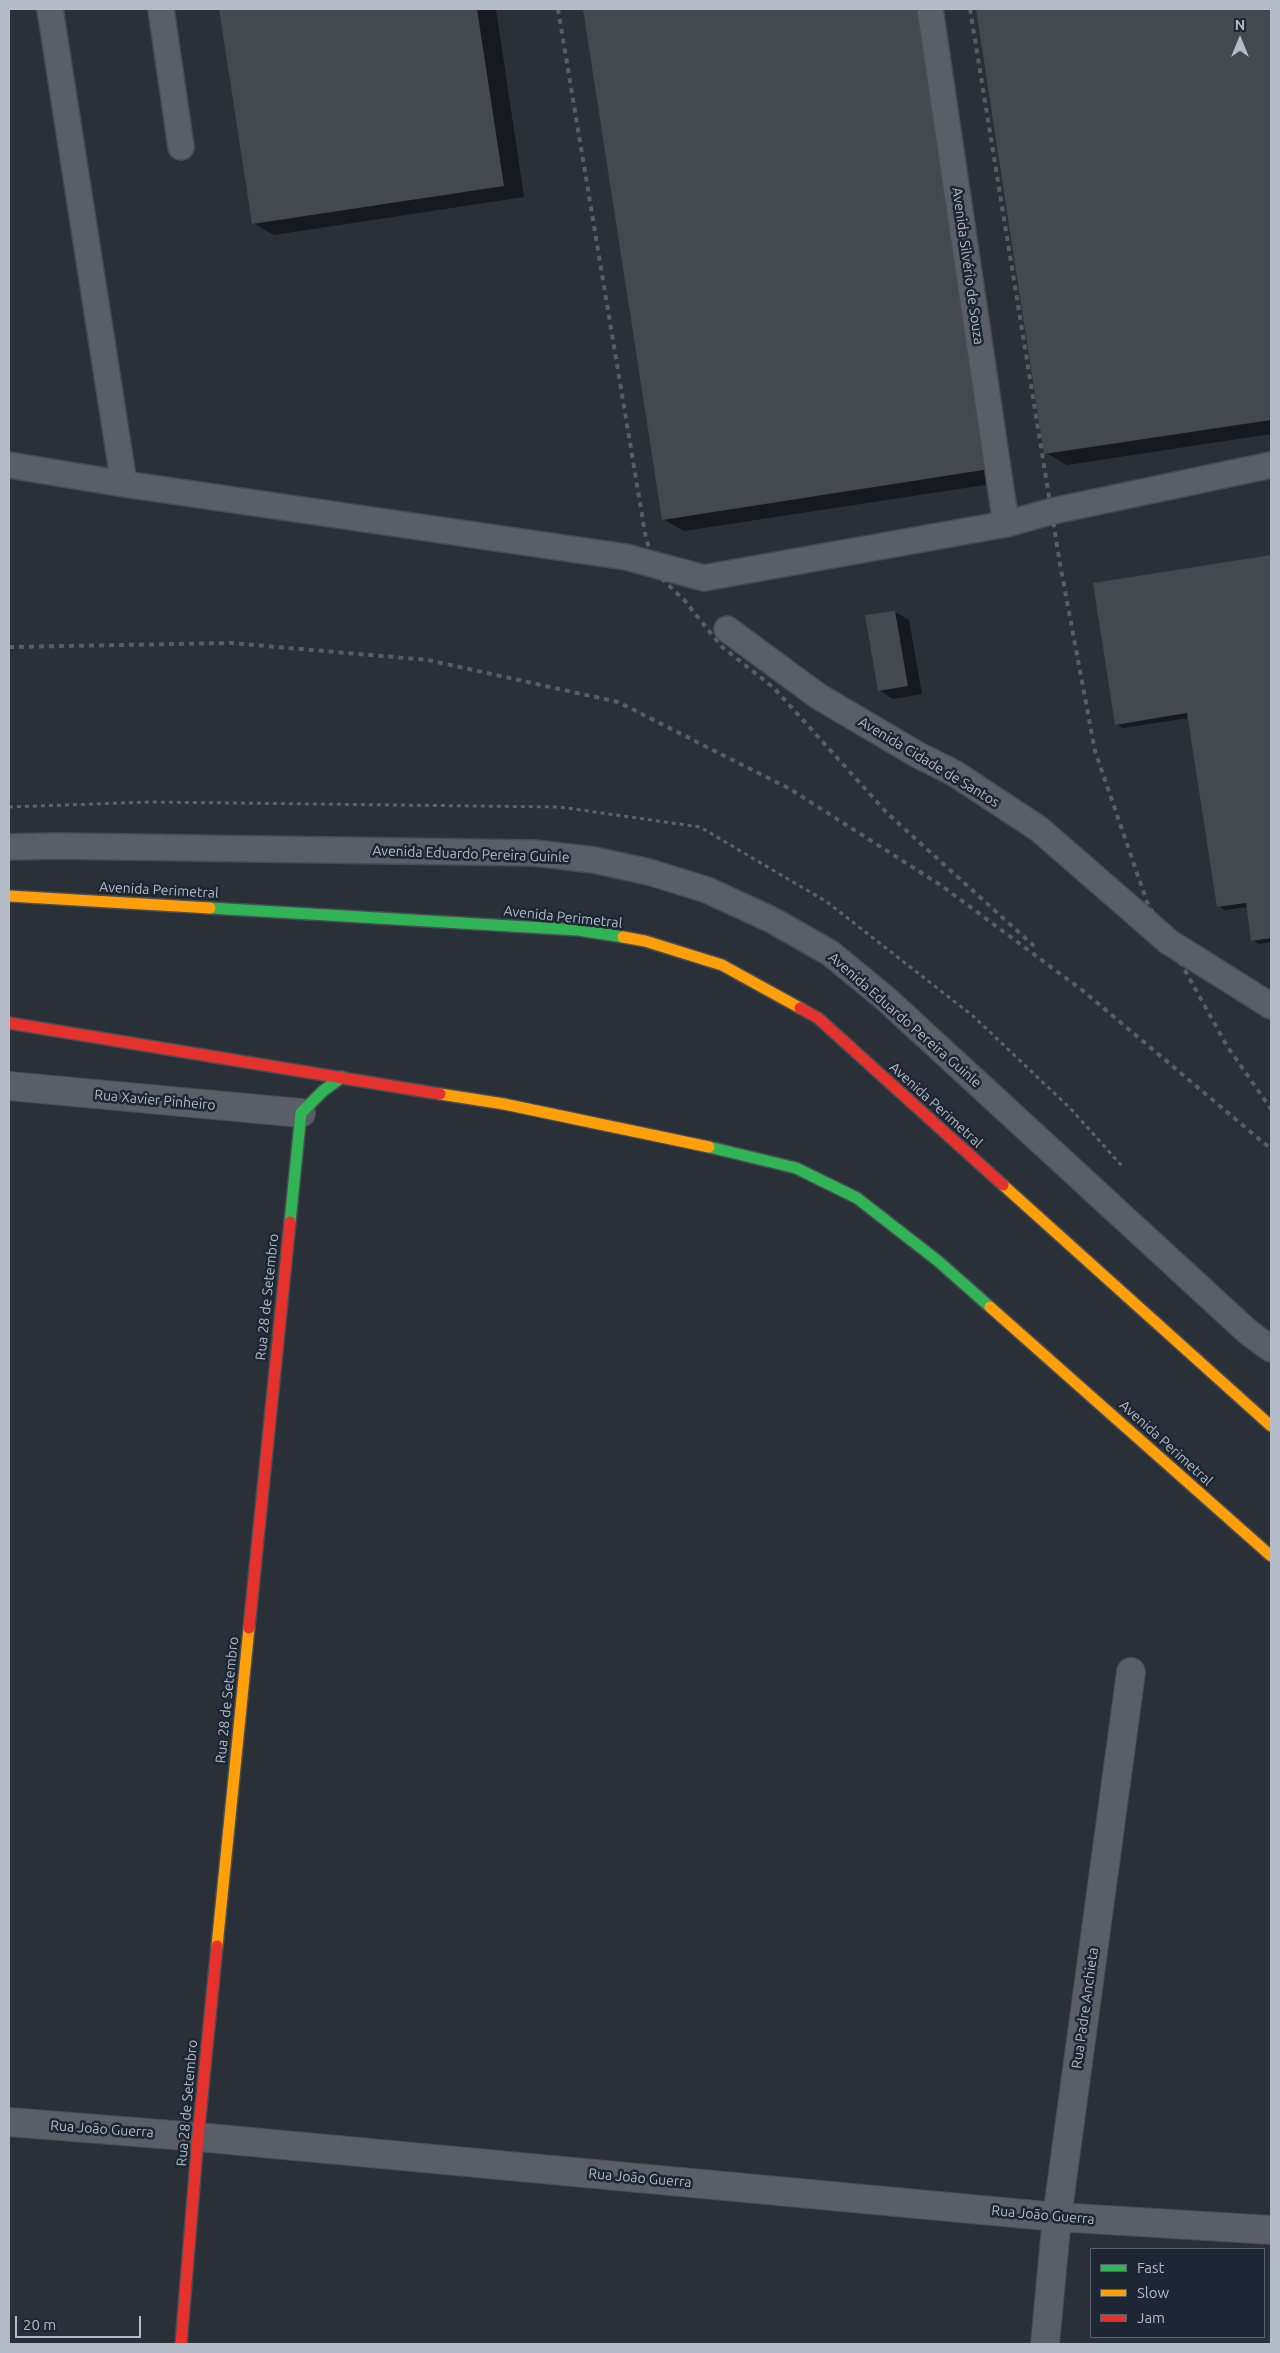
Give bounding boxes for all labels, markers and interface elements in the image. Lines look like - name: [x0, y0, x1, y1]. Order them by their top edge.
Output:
- north arrow: [1215, 15, 1265, 65]
- text: N: [1235, 17, 1245, 33]
- street label: Avenida Silvério de Souza: [949, 186, 987, 346]
- street label: Avenida Cidade de Santos: [856, 713, 1002, 811]
- street label: Avenida Eduardo Pereira Guinle: [372, 842, 570, 866]
- street label: Avenida Perimetral: [99, 878, 219, 902]
- street label: Avenida Perimetral: [503, 902, 623, 932]
- street label: Avenida Eduardo Pereira Guinle: [825, 949, 985, 1091]
- street label: Avenida Perimetral: [886, 1059, 986, 1151]
- street label: Rua Xavier Pinheiro: [94, 1086, 216, 1114]
- street label: Rua 28 de Setembro: [252, 1233, 282, 1361]
- street label: Avenida Perimetral: [1116, 1397, 1216, 1489]
- street label: Rua 28 de Setembro: [212, 1636, 242, 1764]
- street label: Rua Padre Anchieta: [1068, 1946, 1102, 2070]
- street label: Rua 28 de Setembro: [173, 2039, 201, 2167]
- street label: Rua João Guerra: [50, 2117, 154, 2141]
- street label: Rua João Guerra: [588, 2165, 692, 2191]
- street label: Rua João Guerra: [991, 2202, 1095, 2228]
- legend: [1090, 2248, 1265, 2338]
- text: Fast: [1137, 2259, 1164, 2276]
- text: Slow: [1137, 2284, 1169, 2301]
- scale bar: [18, 2306, 144, 2338]
- text: Jam: [1137, 2309, 1165, 2326]
- text: 20 m: [23, 2316, 56, 2333]

